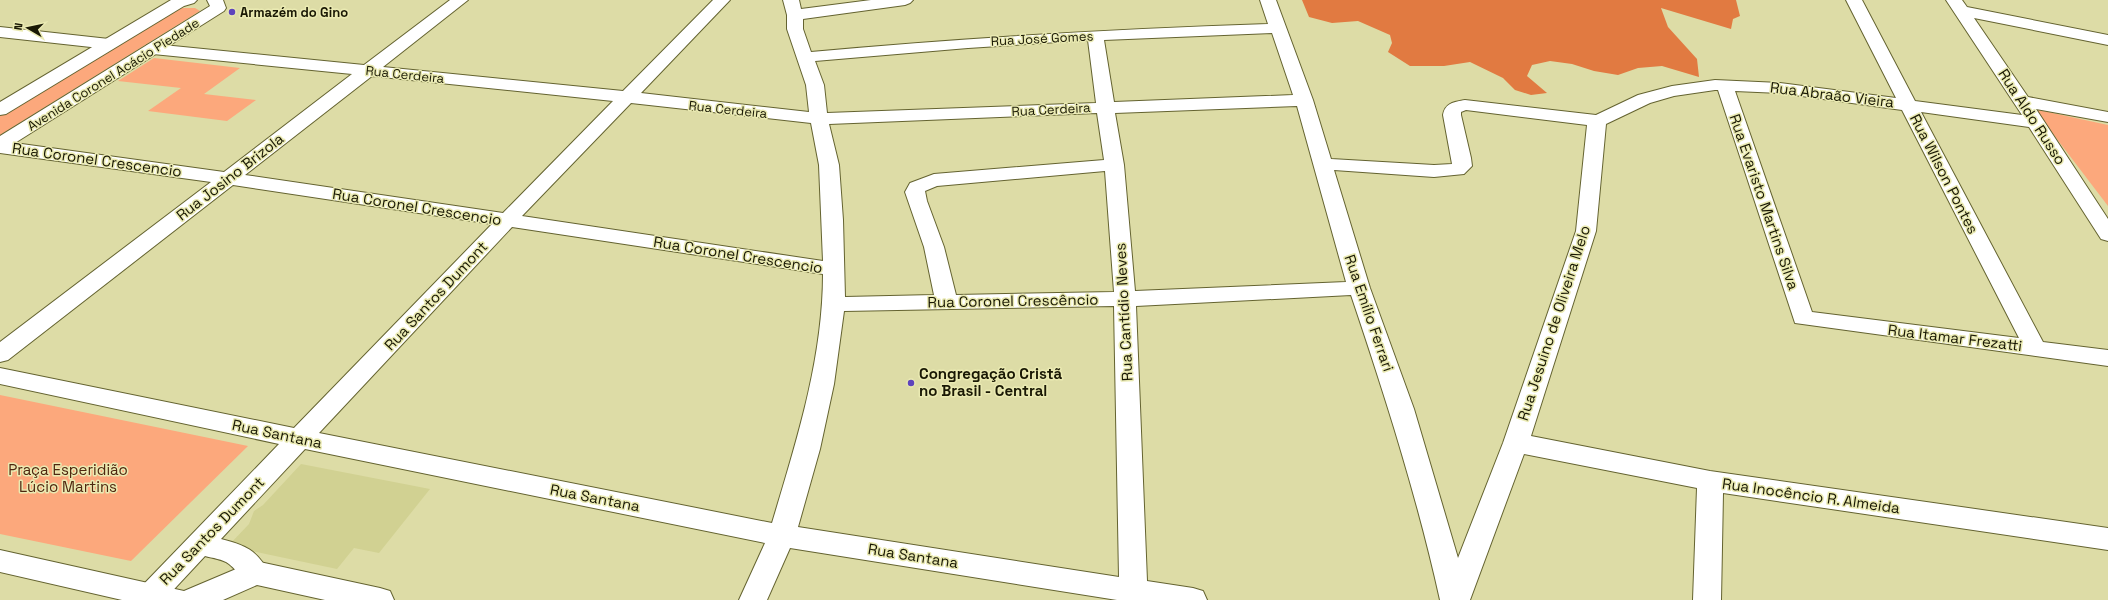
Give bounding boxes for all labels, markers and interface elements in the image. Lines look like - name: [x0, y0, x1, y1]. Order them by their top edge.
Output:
- place label: Armazém do Gino: [240, 4, 348, 21]
- marker: Armazém do Gino: [227, 7, 237, 17]
- north arrow: [8, 8, 48, 48]
- street label: Avenida Coronel Acácio Piedade: [24, 14, 203, 135]
- text: N: [11, 22, 26, 31]
- street label: Rua José Gomes: [990, 27, 1094, 50]
- street label: Rua Cerdeira: [365, 62, 446, 87]
- street label: Rua Aldo Russo: [1994, 65, 2070, 168]
- street label: Rua Abraão Vieira: [1769, 77, 1896, 112]
- street label: Rua Cerdeira: [688, 97, 769, 122]
- street label: Rua Cerdeira: [1011, 99, 1091, 120]
- street label: Rua Evaristo Martins Silva: [1725, 111, 1804, 293]
- street label: Rua Wilson Pontes: [1906, 111, 1983, 237]
- street label: Rua Josino Brizola: [172, 129, 288, 224]
- street label: Rua Coronel Crescencio: [11, 138, 183, 181]
- street label: Rua Coronel Crescencio: [331, 184, 503, 229]
- street label: Rua Jesuino de Oliveira Melo: [1513, 223, 1594, 423]
- street label: Rua Coronel Crescencio: [652, 232, 824, 277]
- street label: Rua Santos Dumont: [380, 237, 491, 354]
- street label: Rua Cantídio Neves: [1110, 242, 1137, 382]
- street label: Rua Emílio Ferrari: [1341, 252, 1398, 374]
- street label: Rua Coronel Crescêncio: [927, 290, 1099, 311]
- street label: Rua Itamar Frezatti: [1887, 320, 2023, 355]
- place label: Congregação Cristã no Brasil - Central: [919, 364, 1063, 400]
- marker: Congregação Cristã no Brasil - Central: [906, 378, 916, 388]
- street label: Rua Santana: [231, 415, 324, 452]
- park label: Praça Esperidião Lúcio Martins: [8, 460, 128, 496]
- street label: Rua Santos Dumont: [155, 473, 268, 589]
- street label: Rua Inocêncio R. Almeida: [1721, 474, 1902, 517]
- street label: Rua Santana: [549, 479, 642, 516]
- street label: Rua Santana: [867, 539, 960, 572]

